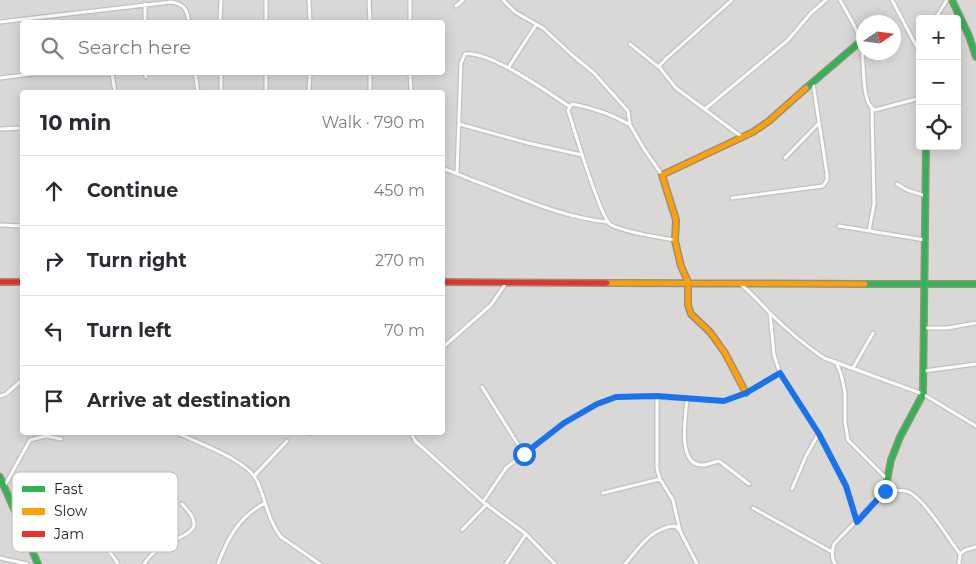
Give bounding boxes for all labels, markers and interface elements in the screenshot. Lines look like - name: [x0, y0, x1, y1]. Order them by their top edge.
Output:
- north arrow: [856, 15, 901, 60]
- map controls: [916, 15, 961, 150]
- button: +: [916, 15, 961, 60]
- search box: [20, 20, 445, 75]
- icon: search: [38, 34, 66, 62]
- text: Search here: [78, 36, 191, 59]
- button: −: [916, 60, 961, 105]
- button: locate: [916, 105, 961, 150]
- text: 10 min: [40, 110, 111, 135]
- text: Walk · 790 m: [321, 113, 425, 132]
- icon: ahead: [40, 177, 68, 205]
- text: Continue: [87, 179, 178, 202]
- text: 450 m: [374, 181, 425, 200]
- icon: right: [40, 247, 68, 275]
- text: Turn right: [87, 249, 187, 272]
- text: 270 m: [375, 251, 425, 270]
- icon: left: [40, 317, 68, 345]
- text: Turn left: [87, 319, 172, 342]
- text: 70 m: [384, 321, 425, 340]
- icon: arrive: [40, 387, 68, 415]
- text: Arrive at destination: [87, 389, 291, 412]
- route start: [513, 443, 536, 466]
- legend: [12, 472, 178, 552]
- text: Fast: [54, 480, 84, 498]
- route end: [874, 480, 897, 503]
- text: Slow: [54, 502, 88, 520]
- text: Jam: [53, 525, 84, 543]

